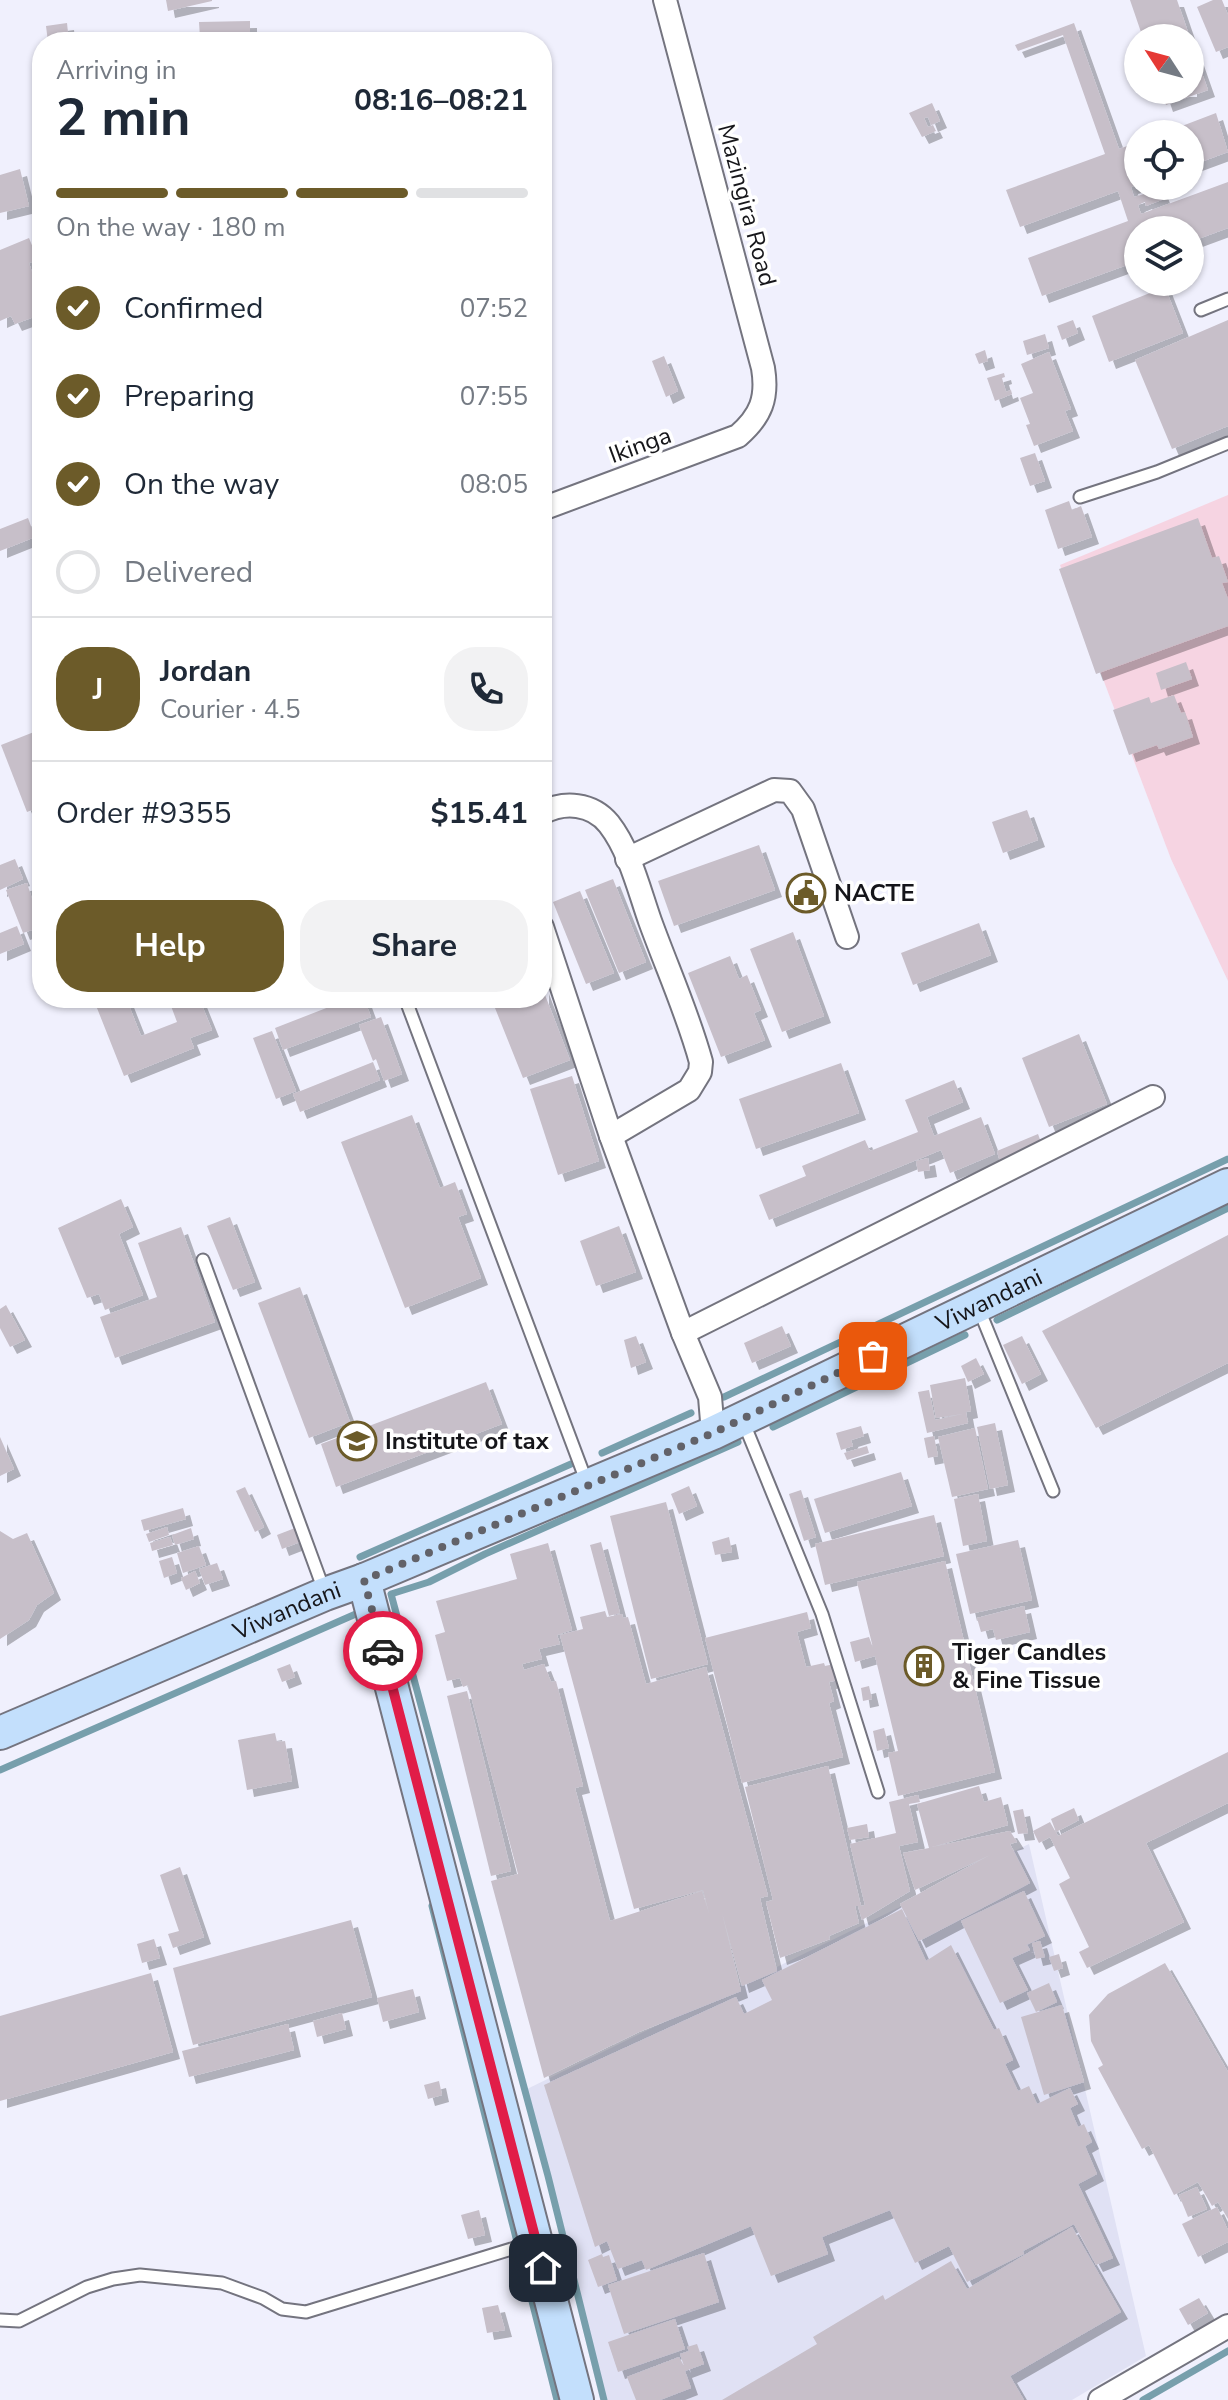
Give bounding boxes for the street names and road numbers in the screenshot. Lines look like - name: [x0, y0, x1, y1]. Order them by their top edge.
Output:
- street label: Mazingira Road: [710, 120, 784, 290]
- street label: Ikinga: [604, 419, 676, 471]
- street label: Viwandani: [930, 1261, 1048, 1340]
- street label: Viwandani: [227, 1574, 345, 1648]

